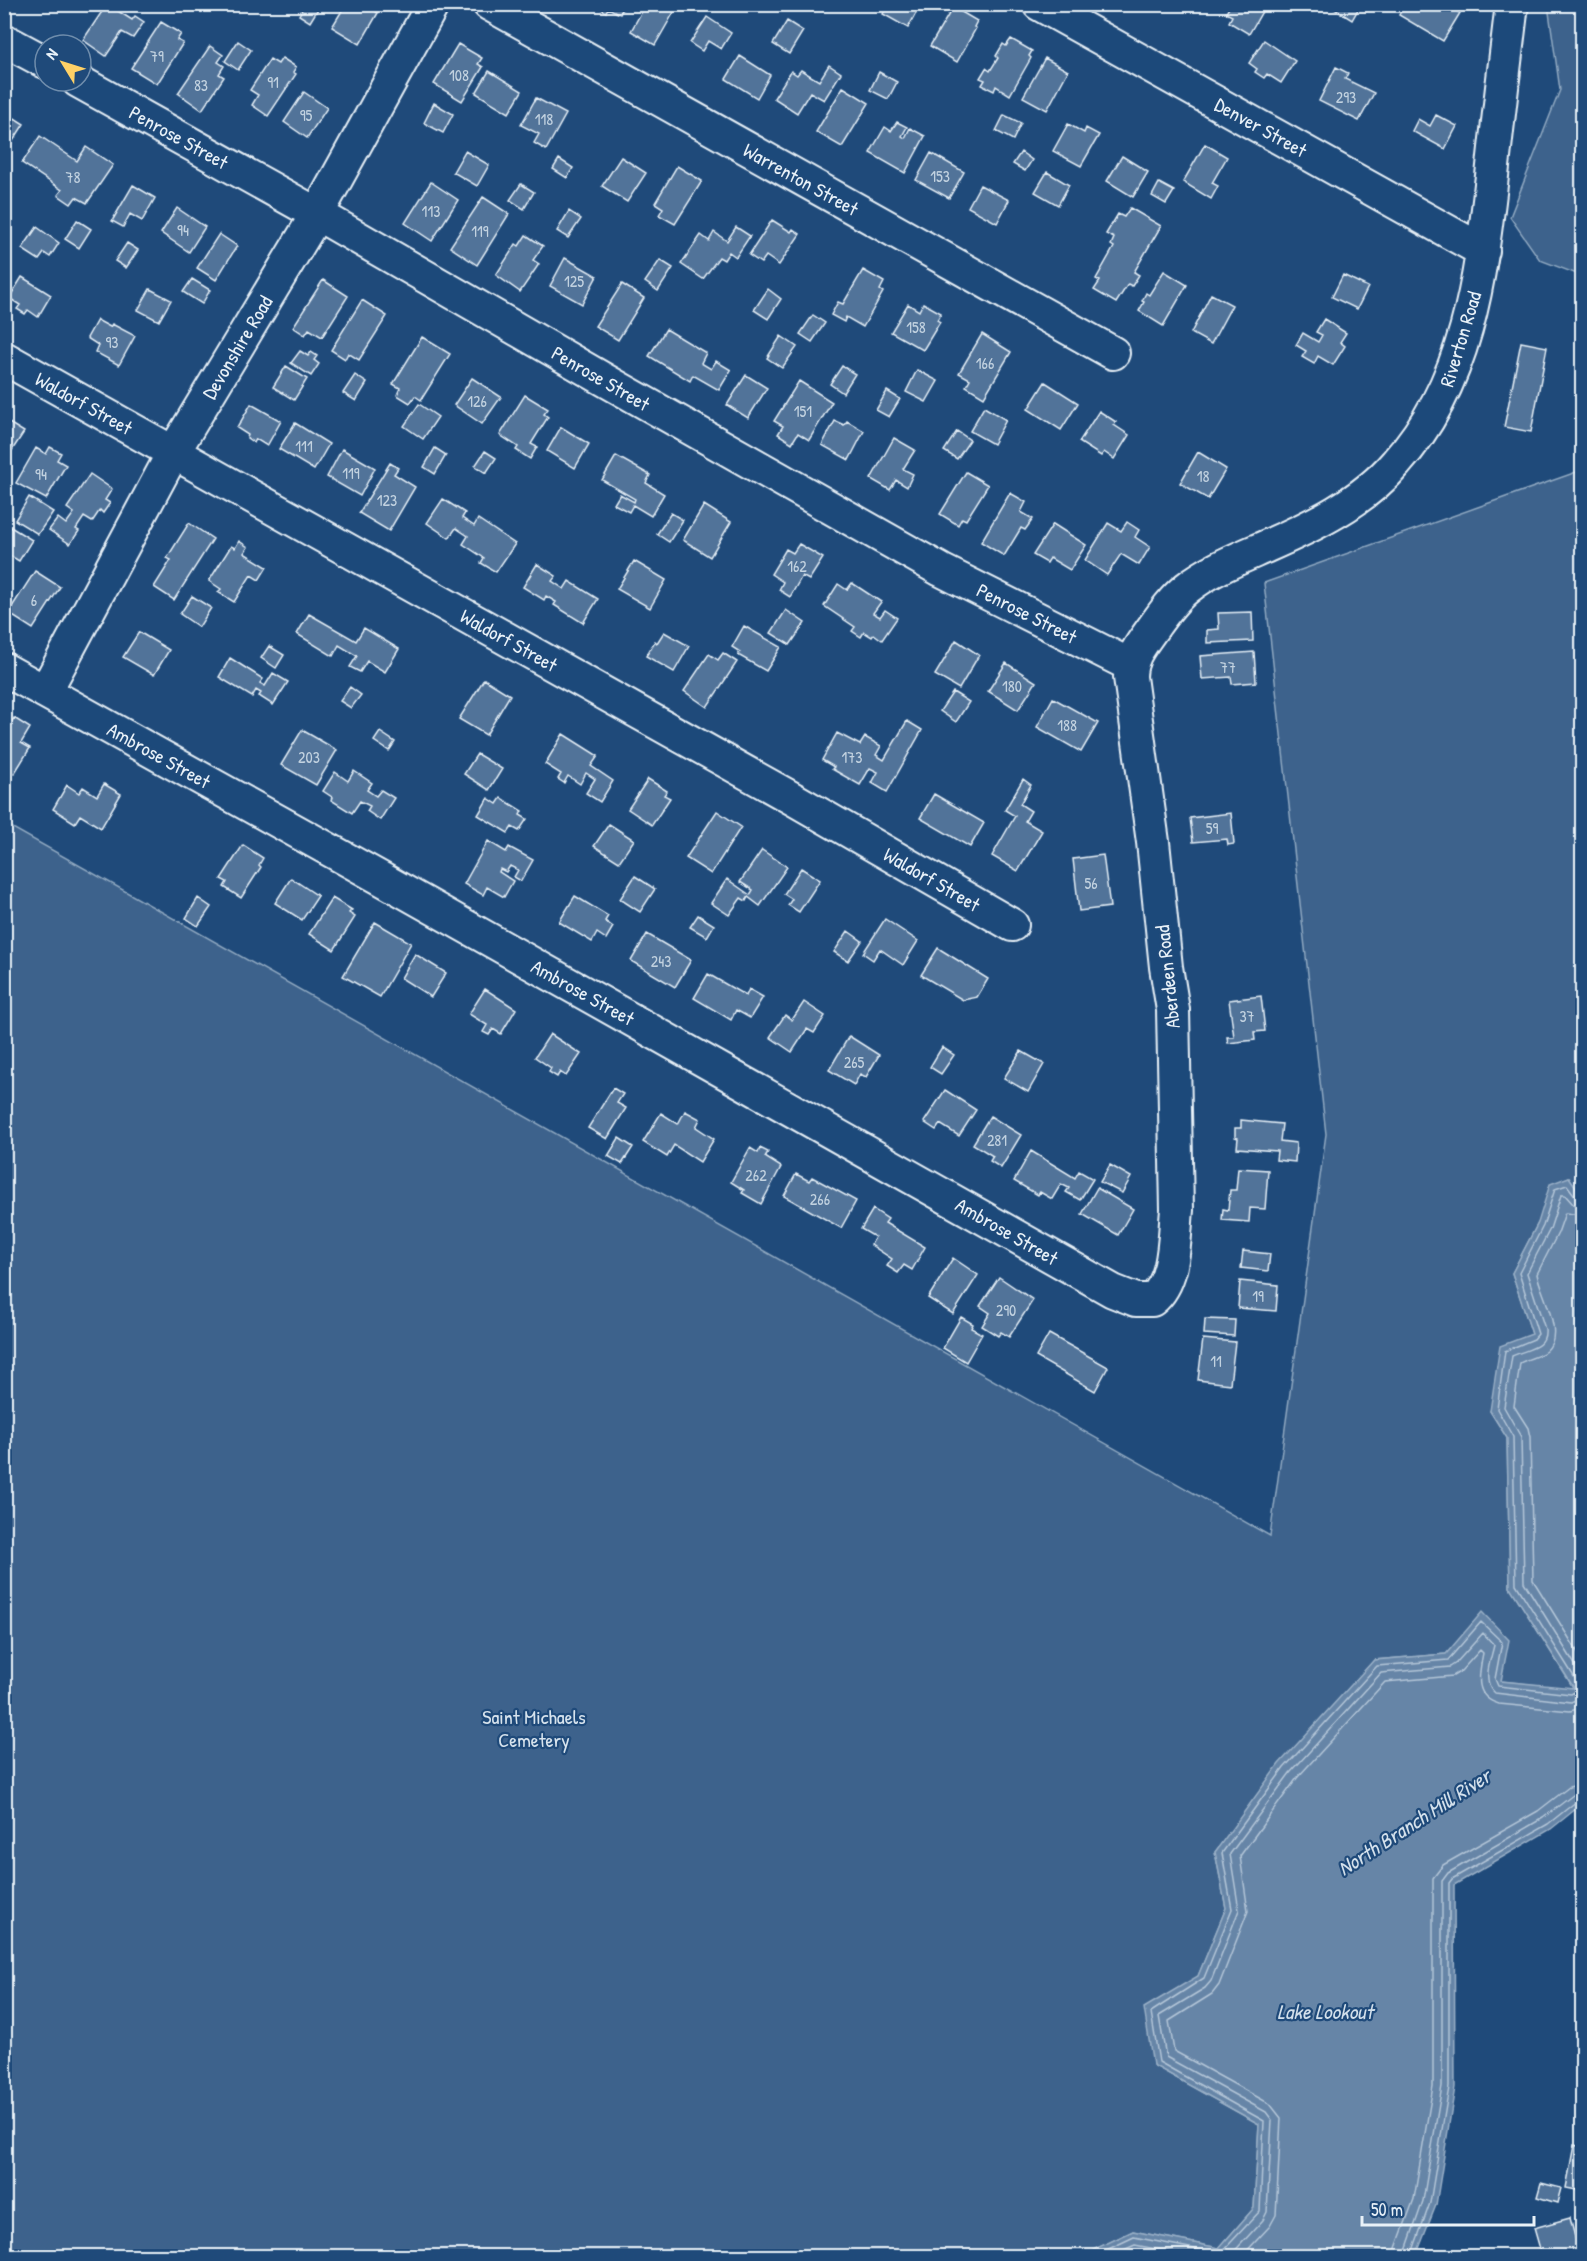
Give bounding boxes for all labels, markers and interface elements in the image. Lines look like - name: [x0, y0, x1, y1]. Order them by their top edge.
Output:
- north arrow: [33, 33, 93, 93]
- text: N: [40, 43, 63, 64]
- house number: 79: [150, 45, 164, 67]
- house number: 108: [449, 64, 469, 86]
- house number: 91: [267, 71, 279, 93]
- house number: 83: [194, 74, 208, 96]
- house number: 293: [1336, 86, 1356, 108]
- street label: Denver Street: [1210, 91, 1313, 164]
- street label: Penrose Street: [125, 99, 234, 176]
- house number: 95: [300, 104, 313, 126]
- house number: 118: [535, 108, 553, 130]
- street label: Warrenton Street: [739, 136, 864, 222]
- house number: 153: [930, 165, 950, 187]
- house number: 78: [66, 166, 80, 188]
- house number: 113: [422, 200, 440, 222]
- house number: 94: [177, 219, 189, 241]
- house number: 119: [471, 220, 489, 242]
- house number: 125: [564, 270, 584, 292]
- street label: Riverton Road: [1433, 288, 1487, 390]
- street label: Devonshire Road: [196, 290, 279, 404]
- house number: 158: [906, 316, 926, 338]
- house number: 93: [105, 331, 119, 353]
- street label: Penrose Street: [547, 339, 656, 418]
- house number: 166: [976, 352, 994, 374]
- street label: Waldorf Street: [30, 365, 138, 441]
- house number: 126: [467, 390, 487, 412]
- house number: 151: [794, 400, 812, 422]
- house number: 111: [295, 435, 313, 457]
- house number: 119: [342, 462, 360, 484]
- house number: 94: [35, 463, 47, 485]
- house number: 18: [1197, 465, 1209, 487]
- house number: 123: [377, 489, 397, 511]
- house number: 162: [787, 555, 807, 577]
- street label: Penrose Street: [972, 576, 1083, 650]
- house number: 6: [31, 589, 37, 611]
- street label: Waldorf Street: [455, 602, 563, 678]
- house number: 77: [1220, 656, 1236, 678]
- house number: 180: [1002, 675, 1022, 697]
- house number: 188: [1057, 714, 1077, 736]
- street label: Ambrose Street: [103, 716, 216, 795]
- house number: 203: [298, 746, 320, 768]
- house number: 173: [842, 746, 862, 768]
- house number: 59: [1206, 817, 1218, 839]
- street label: Waldorf Street: [879, 840, 986, 918]
- house number: 56: [1084, 872, 1098, 894]
- street label: Aberdeen Road: [1148, 924, 1186, 1030]
- house number: 243: [651, 950, 671, 972]
- street label: Ambrose Street: [527, 953, 640, 1032]
- house number: 37: [1239, 1005, 1255, 1027]
- house number: 265: [844, 1051, 865, 1073]
- house number: 281: [987, 1129, 1007, 1151]
- house number: 262: [745, 1164, 767, 1186]
- house number: 266: [810, 1188, 830, 1210]
- street label: Ambrose Street: [951, 1191, 1064, 1272]
- house number: 19: [1252, 1285, 1264, 1307]
- house number: 290: [996, 1299, 1016, 1321]
- house number: 11: [1210, 1350, 1222, 1372]
- park label: Saint Michaels Cemetery: [482, 1703, 586, 1753]
- water label: North Branch Mill River: [1332, 1760, 1499, 1882]
- water label: Lake Lookout: [1277, 1997, 1376, 2026]
- scale bar: [1362, 2189, 1534, 2227]
- text: 50 m: [1371, 2197, 1403, 2222]

